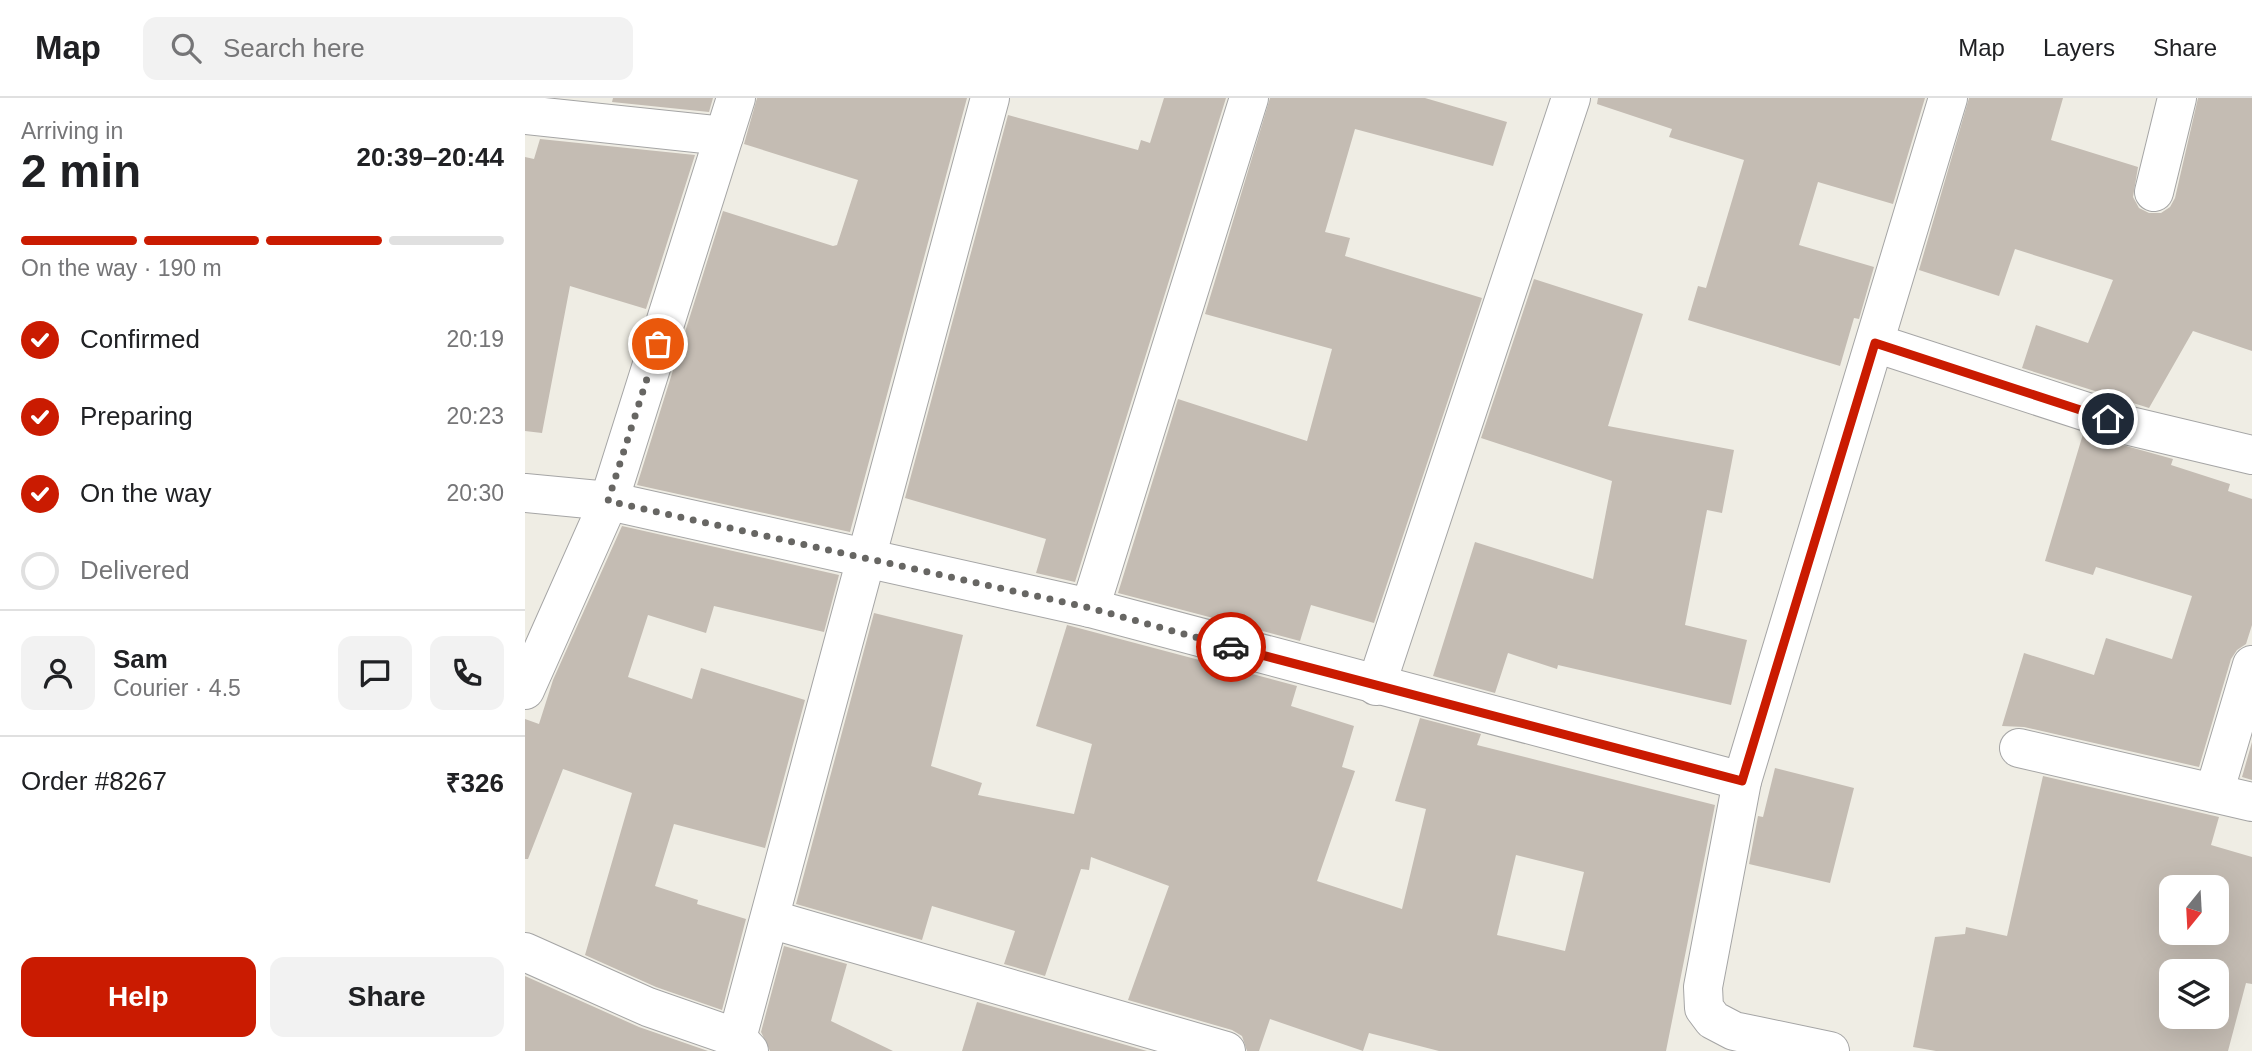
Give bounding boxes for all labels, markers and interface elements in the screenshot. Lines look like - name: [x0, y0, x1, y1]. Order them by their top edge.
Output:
- search box: [143, 17, 633, 80]
- text: Map: [35, 29, 101, 66]
- icon: search: [167, 29, 205, 67]
- text: Search here: [223, 33, 365, 63]
- text: Map: [1958, 34, 2005, 61]
- text: Layers: [2043, 34, 2115, 61]
- text: Share: [2153, 34, 2217, 61]
- text: Arriving in: [21, 118, 123, 144]
- text: 20:39–20:44: [357, 142, 504, 172]
- text: 2 min: [21, 145, 141, 197]
- text: On the way · 190 m: [21, 255, 222, 281]
- pin: [628, 314, 688, 374]
- icon: check: [21, 321, 59, 359]
- text: Confirmed: [80, 324, 200, 354]
- icon: bag: [639, 325, 677, 363]
- text: 20:19: [446, 326, 504, 352]
- pin: [2078, 389, 2138, 449]
- icon: check: [21, 398, 59, 436]
- icon: home: [2089, 400, 2127, 438]
- text: Preparing: [80, 401, 193, 431]
- text: 20:23: [446, 403, 504, 429]
- icon: check: [21, 475, 59, 513]
- text: On the way: [80, 478, 212, 508]
- text: 20:30: [446, 480, 504, 506]
- text: Delivered: [80, 555, 190, 585]
- courier: [1196, 612, 1266, 682]
- icon: car: [1212, 628, 1250, 666]
- button: person: [21, 636, 95, 710]
- button: chat: [338, 636, 412, 710]
- button: phone: [430, 636, 504, 710]
- text: Sam: [113, 644, 168, 674]
- text: Courier · 4.5: [113, 675, 241, 701]
- text: Order #8267: [21, 766, 167, 796]
- text: ₹326: [446, 768, 504, 798]
- north arrow: [2159, 875, 2229, 945]
- map controls: [2159, 875, 2229, 1029]
- button: Help: [21, 957, 256, 1037]
- button: Share: [270, 957, 504, 1037]
- button: layers: [2159, 959, 2229, 1029]

